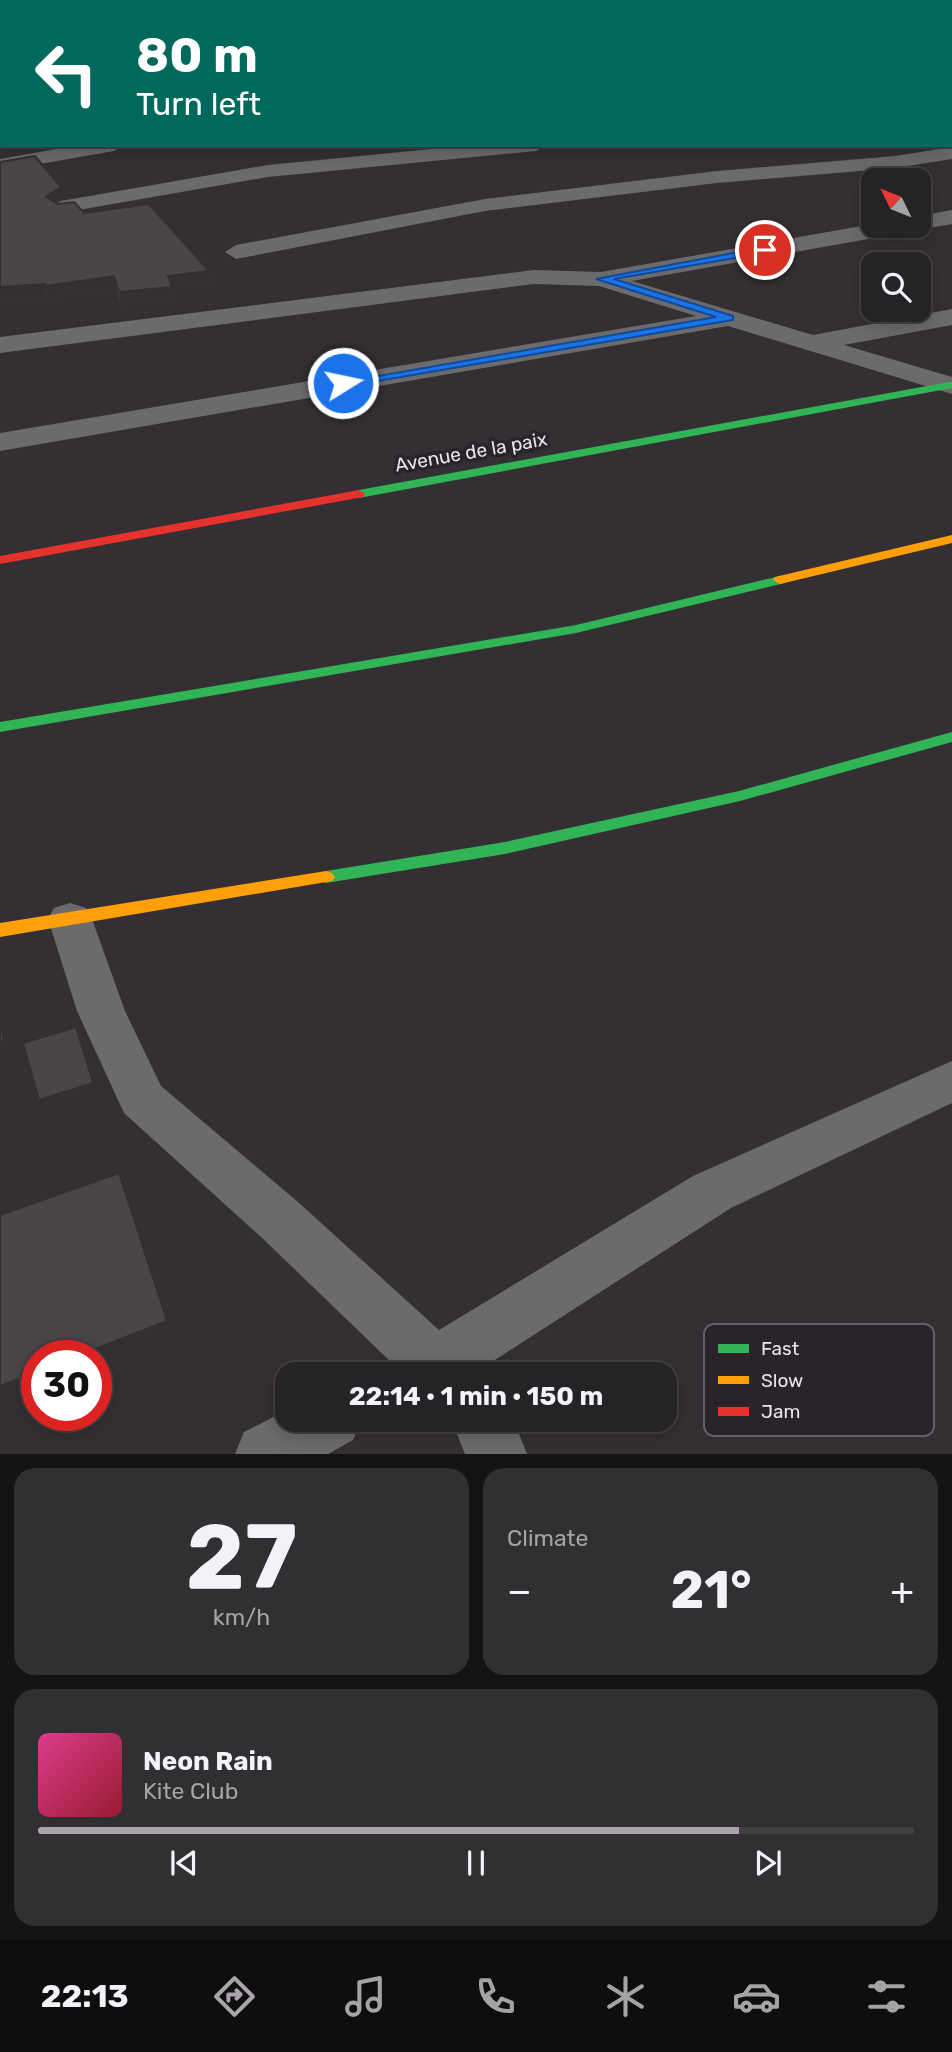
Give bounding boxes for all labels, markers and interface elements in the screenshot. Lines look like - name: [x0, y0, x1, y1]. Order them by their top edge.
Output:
- text: 80 m: [136, 26, 258, 84]
- icon: left: [21, 28, 112, 119]
- text: Turn left: [136, 85, 261, 123]
- north arrow: [861, 168, 931, 238]
- map controls: [861, 168, 931, 322]
- pin: [735, 220, 795, 280]
- icon: arrive: [746, 231, 784, 269]
- button: search: [861, 252, 931, 322]
- position arrow: [306, 346, 380, 420]
- street label: Avenue de la paix: [393, 427, 549, 477]
- legend: [704, 1324, 934, 1436]
- text: Fast: [761, 1337, 800, 1360]
- speed limit sign: 30: [21, 1340, 112, 1431]
- text: Slow: [761, 1369, 803, 1392]
- text: 22:14 · 1 min · 150 m: [349, 1381, 603, 1412]
- text: Jam: [761, 1400, 800, 1423]
- text: 27: [186, 1503, 297, 1611]
- text: Climate: [507, 1524, 588, 1552]
- text: 21°: [671, 1559, 752, 1621]
- text: −: [507, 1568, 532, 1614]
- text: +: [890, 1568, 914, 1614]
- text: km/h: [213, 1603, 270, 1631]
- text: Neon Rain: [143, 1746, 273, 1777]
- text: Kite Club: [143, 1777, 238, 1805]
- icon: previous: [165, 1844, 203, 1882]
- icon: pause: [457, 1844, 495, 1882]
- icon: next: [749, 1844, 787, 1882]
- icon: directions: [210, 1972, 259, 2021]
- icon: music: [341, 1972, 390, 2021]
- icon: phone: [471, 1972, 520, 2021]
- icon: climate: [601, 1972, 650, 2021]
- icon: car: [732, 1972, 781, 2021]
- icon: filters: [862, 1972, 911, 2021]
- text: 22:13: [41, 1977, 129, 2015]

